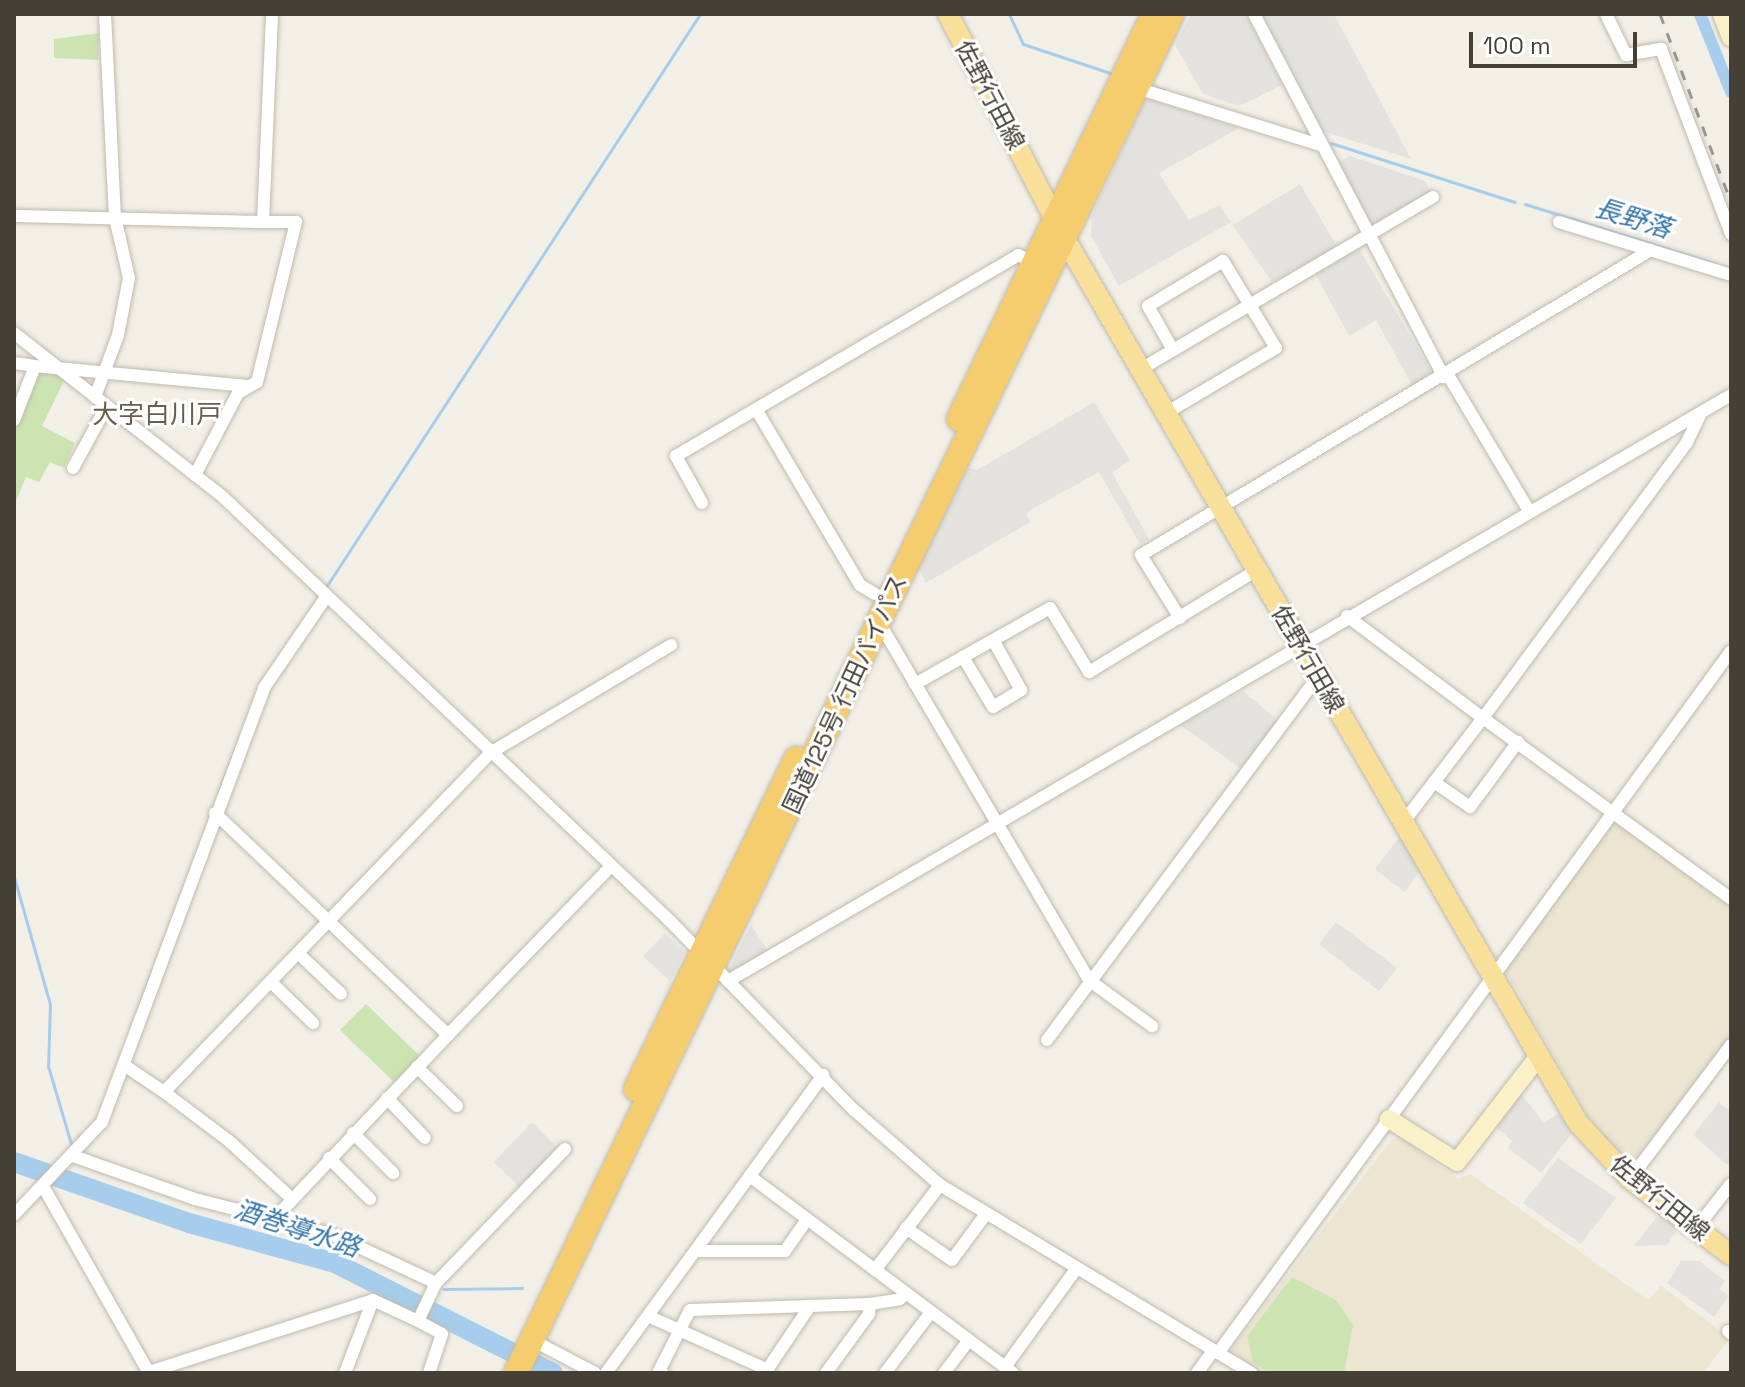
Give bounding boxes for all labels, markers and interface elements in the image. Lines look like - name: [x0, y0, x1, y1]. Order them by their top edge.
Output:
- scale bar: [1473, 16, 1641, 66]
- text: 100 m: [1483, 30, 1551, 61]
- street label: 佐野行田線: [949, 35, 1031, 155]
- water label: 長野落: [1591, 193, 1675, 245]
- district label: 大字白川戸: [92, 399, 222, 431]
- street label: 国道125号 行田バイパス: [777, 570, 913, 818]
- street label: 佐野行田線: [1266, 600, 1350, 718]
- street label: 佐野行田線: [1604, 1149, 1716, 1247]
- water label: 酒巻導水路: [230, 1194, 364, 1264]

